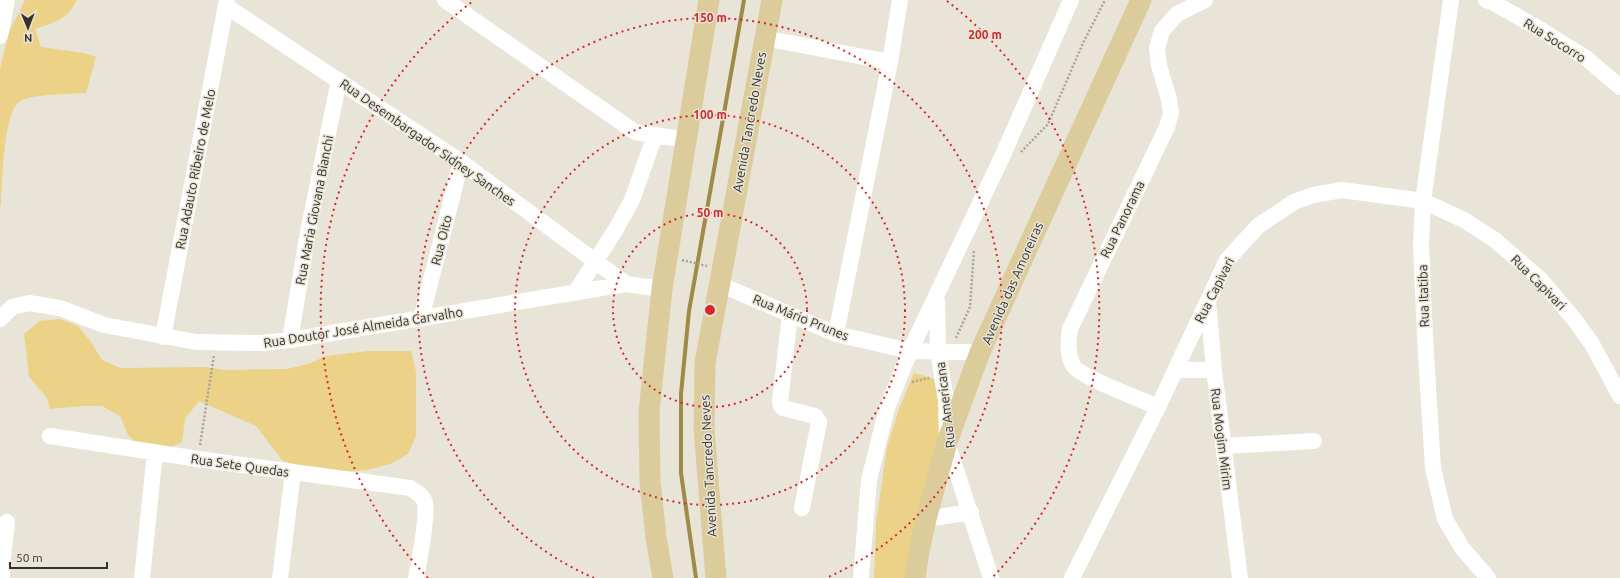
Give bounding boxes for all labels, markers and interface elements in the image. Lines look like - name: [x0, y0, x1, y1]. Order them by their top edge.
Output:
- north arrow: [8, 8, 48, 48]
- text: 150 m: [693, 11, 727, 24]
- street label: Rua Socorro: [1521, 15, 1589, 65]
- text: 200 m: [968, 28, 1002, 41]
- text: N: [24, 32, 32, 44]
- street label: Avenida Tancredo Neves: [730, 50, 768, 193]
- street label: Rua Desembargador Sidney Sanches: [338, 76, 519, 208]
- street label: Rua Adauto Ribeiro de Melo: [173, 88, 217, 250]
- text: 100 m: [693, 108, 727, 121]
- street label: Rua Maria Giovana Bianchi: [293, 134, 335, 286]
- street label: Rua Panorama: [1097, 178, 1147, 260]
- text: 50 m: [697, 206, 723, 219]
- street label: Rua Oito: [428, 214, 454, 266]
- street label: Avenida das Amoreiras: [979, 219, 1045, 346]
- street label: Rua Capivari: [1509, 252, 1569, 312]
- street label: Rua Capivari: [1191, 255, 1237, 325]
- street label: Rua Itatiba: [1415, 264, 1431, 328]
- street label: Rua Mário Prunes: [751, 291, 851, 343]
- centre of rings: [703, 303, 717, 317]
- street label: Rua Doutor José Almeida Carvalho: [262, 304, 464, 350]
- street label: Rua Americana: [933, 361, 957, 449]
- street label: Rua Mogim Mirim: [1209, 387, 1235, 491]
- street label: Avenida Tancredo Neves: [697, 394, 719, 537]
- street label: Rua Sete Quedas: [190, 451, 290, 480]
- scale bar: [10, 544, 107, 570]
- text: 50 m: [16, 551, 43, 564]

